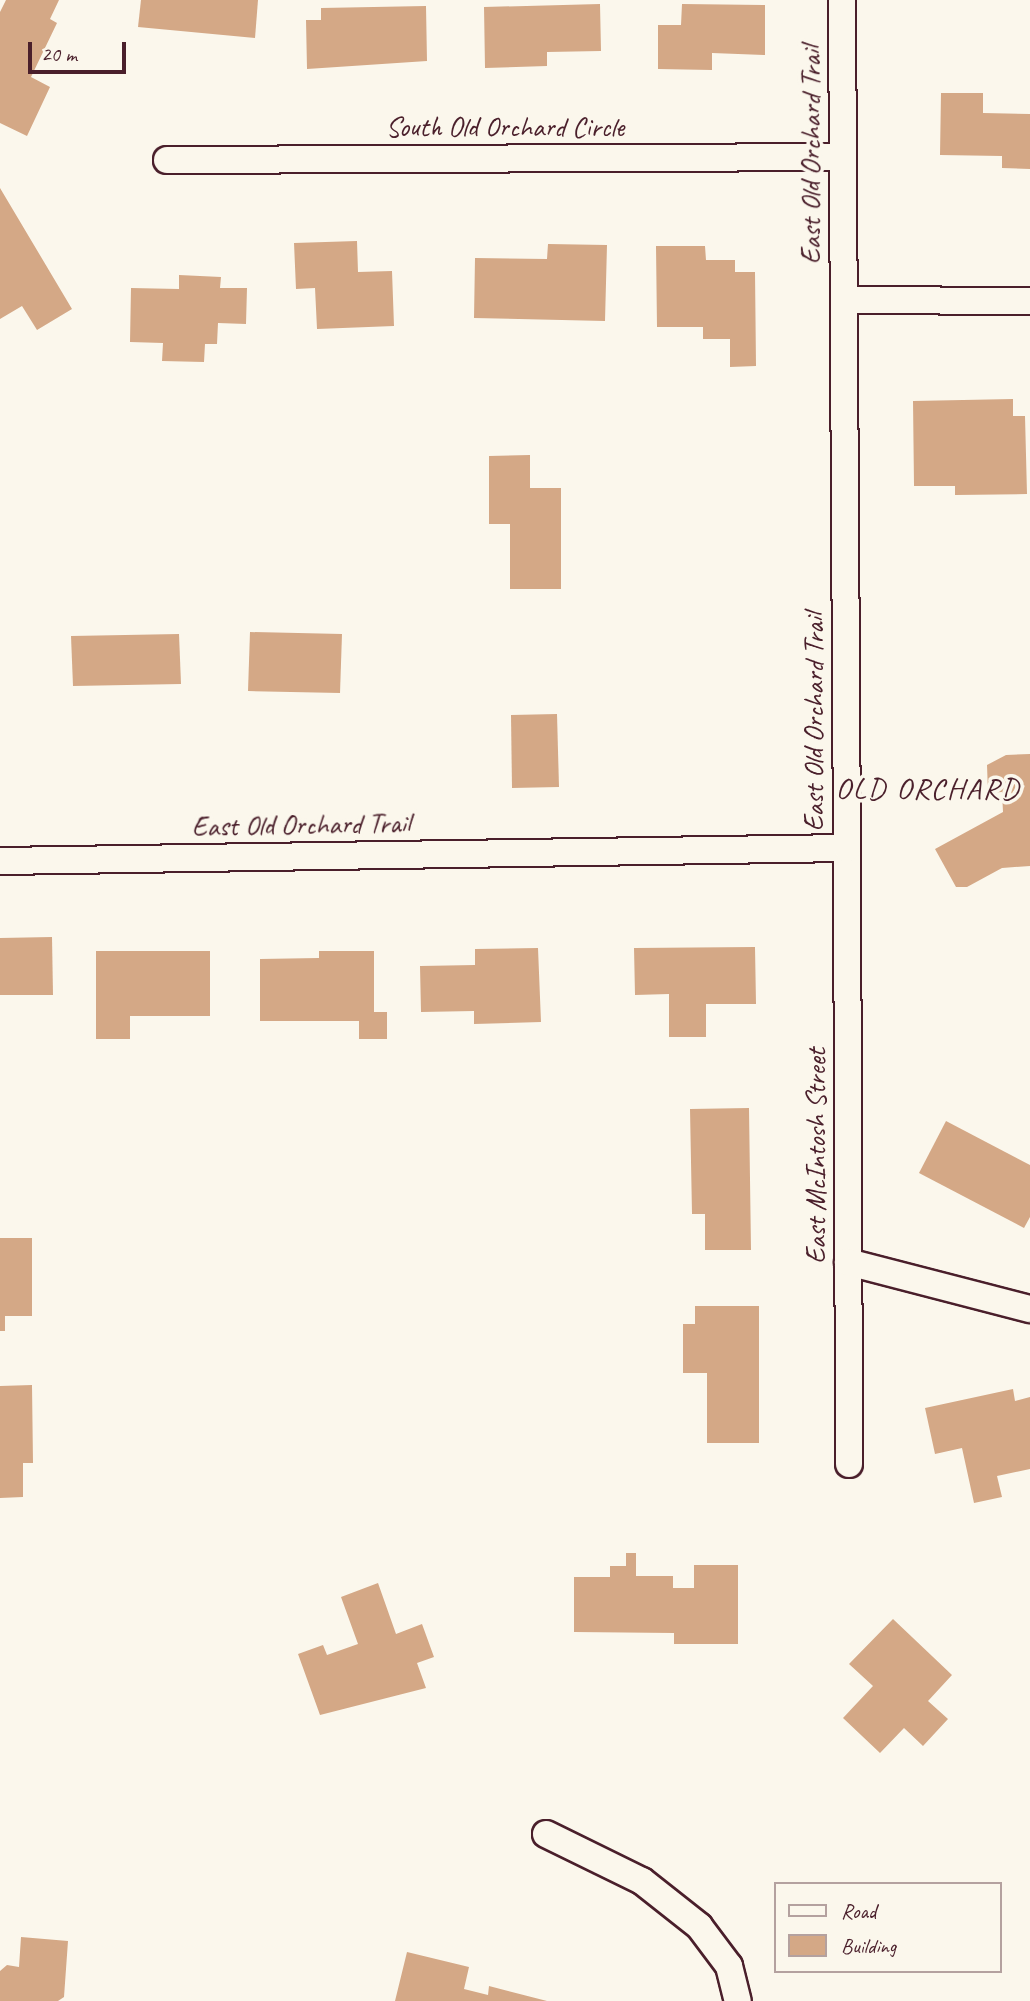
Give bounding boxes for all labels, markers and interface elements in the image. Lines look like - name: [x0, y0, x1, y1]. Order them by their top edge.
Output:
- scale bar: [32, 28, 130, 72]
- text: 20 m: [41, 41, 77, 67]
- street label: East Old Orchard Trail: [794, 46, 828, 264]
- street label: South Old Orchard Circle: [386, 110, 624, 144]
- street label: East Old Orchard Trail: [797, 613, 831, 831]
- district label: OLD ORCHARD: [837, 770, 1019, 806]
- street label: East Old Orchard Trail: [191, 806, 411, 844]
- street label: East McIntosh Street: [799, 1048, 833, 1264]
- legend: [774, 1882, 1002, 1973]
- text: Road: [841, 1898, 876, 1924]
- text: Building: [841, 1933, 896, 1959]

